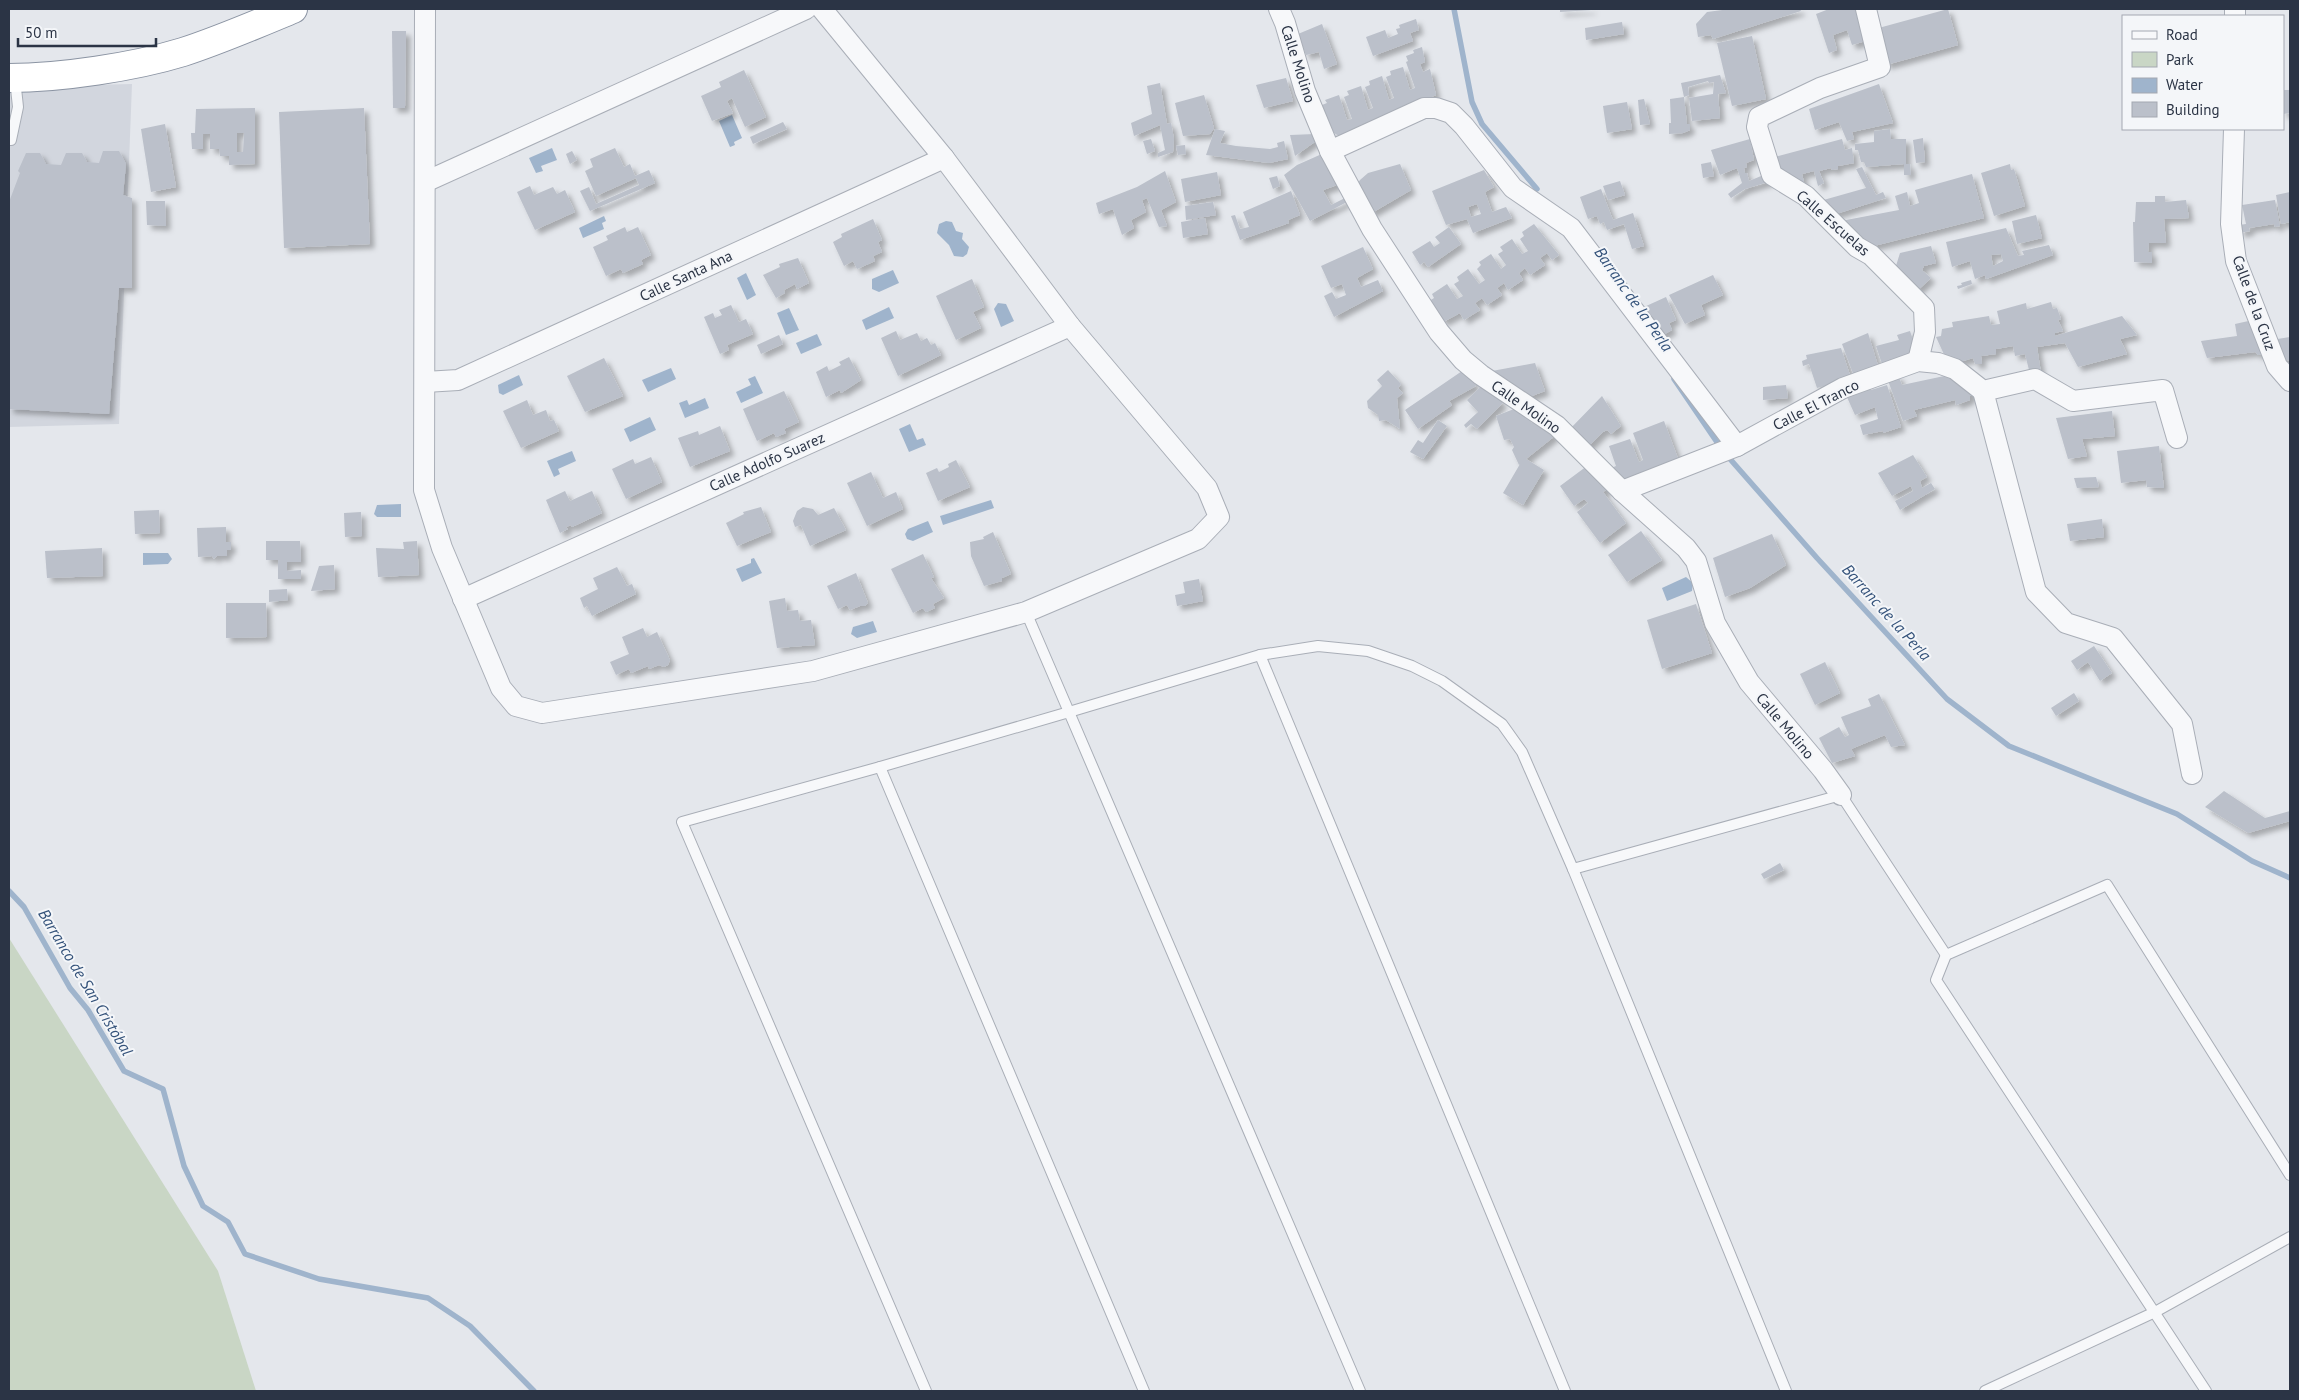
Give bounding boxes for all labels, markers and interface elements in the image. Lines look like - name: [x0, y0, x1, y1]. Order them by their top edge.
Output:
- scale bar: [18, 15, 155, 47]
- legend: [2122, 15, 2284, 130]
- text: 50 m: [25, 23, 58, 42]
- street label: Calle Molino: [1277, 23, 1320, 105]
- text: Road: [2166, 25, 2198, 44]
- text: Park: [2166, 50, 2194, 69]
- text: Water: [2166, 75, 2203, 94]
- text: Building: [2166, 100, 2220, 119]
- street label: Calle Escuelas: [1793, 186, 1874, 260]
- water label: Barranc de la Perla: [1590, 243, 1678, 355]
- street label: Calle Santa Ana: [636, 246, 735, 305]
- street label: Calle de la Cruz: [2228, 253, 2280, 353]
- street label: Calle El Tranco: [1770, 375, 1862, 434]
- street label: Calle Molino: [1488, 376, 1565, 438]
- street label: Calle Adolfo Suarez: [706, 428, 827, 496]
- water label: Barranc de la Perla: [1838, 560, 1936, 665]
- street label: Calle Molino: [1752, 689, 1819, 763]
- water label: Barranco de San Cristóbal: [34, 905, 138, 1060]

